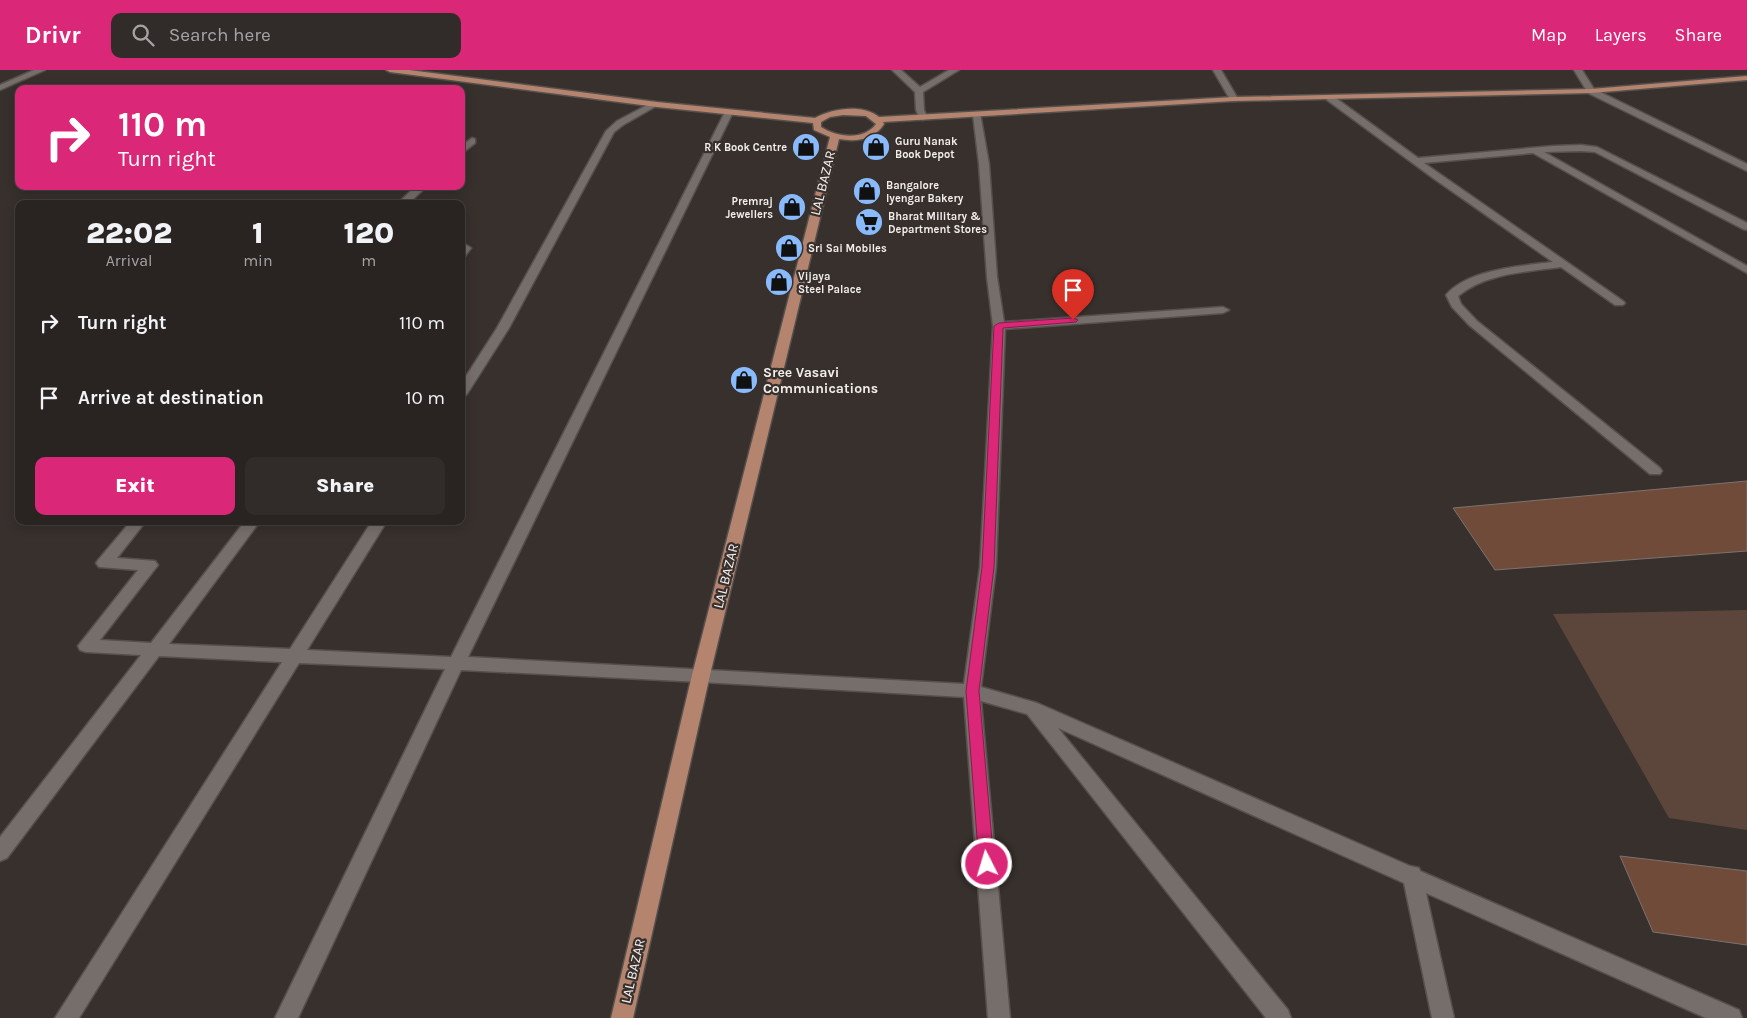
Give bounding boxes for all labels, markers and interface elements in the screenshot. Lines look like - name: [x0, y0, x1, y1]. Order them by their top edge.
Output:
- search box: [111, 13, 461, 58]
- text: Drivr: [25, 21, 81, 49]
- icon: search: [129, 21, 157, 49]
- text: Search here: [169, 24, 271, 46]
- text: Map: [1531, 24, 1567, 46]
- text: Layers: [1595, 24, 1647, 46]
- text: Share: [1675, 24, 1722, 46]
- text: 110 m: [118, 104, 207, 145]
- icon: right: [35, 105, 100, 170]
- shop icon: R K Book Centre: [791, 132, 821, 162]
- shop icon: Guru Nanak Book Depot: [861, 132, 891, 162]
- place label: Guru Nanak Book Depot: [895, 135, 958, 161]
- place label: R K Book Centre: [704, 141, 787, 154]
- text: Turn right: [118, 146, 216, 172]
- street label: LAL BAZAR: [807, 149, 839, 217]
- shop icon: Bangalore Iyengar Bakery: [852, 176, 882, 206]
- place label: Bangalore Iyengar Bakery: [886, 179, 964, 205]
- shop icon: Premraj Jewellers: [777, 192, 807, 222]
- place label: Premraj Jewellers: [725, 195, 773, 221]
- supermarket icon: Bharat Military & Department Stores: [854, 207, 884, 237]
- place label: Bharat Military & Department Stores: [888, 210, 987, 236]
- text: 22:02: [86, 215, 172, 251]
- text: 1: [252, 215, 264, 251]
- text: 120: [343, 215, 394, 251]
- shop icon: Sri Sai Mobiles: [774, 233, 804, 263]
- place label: Sri Sai Mobiles: [808, 242, 887, 255]
- text: Arrival: [106, 251, 153, 270]
- text: min: [243, 251, 273, 270]
- text: m: [361, 251, 376, 270]
- shop icon: Vijaya Steel Palace: [764, 267, 794, 297]
- pin: [1052, 269, 1094, 320]
- place label: Vijaya Steel Palace: [798, 270, 862, 296]
- icon: arrive: [1059, 276, 1087, 304]
- icon: right: [35, 309, 63, 337]
- text: Turn right: [78, 312, 167, 334]
- text: 110 m: [399, 312, 445, 334]
- place label: Sree Vasavi Communications: [763, 364, 878, 397]
- shop icon: Sree Vasavi Communications: [729, 365, 759, 395]
- icon: arrive: [35, 384, 63, 412]
- text: Arrive at destination: [78, 387, 264, 409]
- text: 10 m: [405, 387, 445, 409]
- button: Exit: [35, 457, 235, 515]
- button: Share: [245, 457, 445, 515]
- street label: LAL BAZAR: [710, 542, 742, 610]
- position arrow: [960, 837, 1012, 889]
- street label: LAL BAZAR: [617, 937, 649, 1005]

